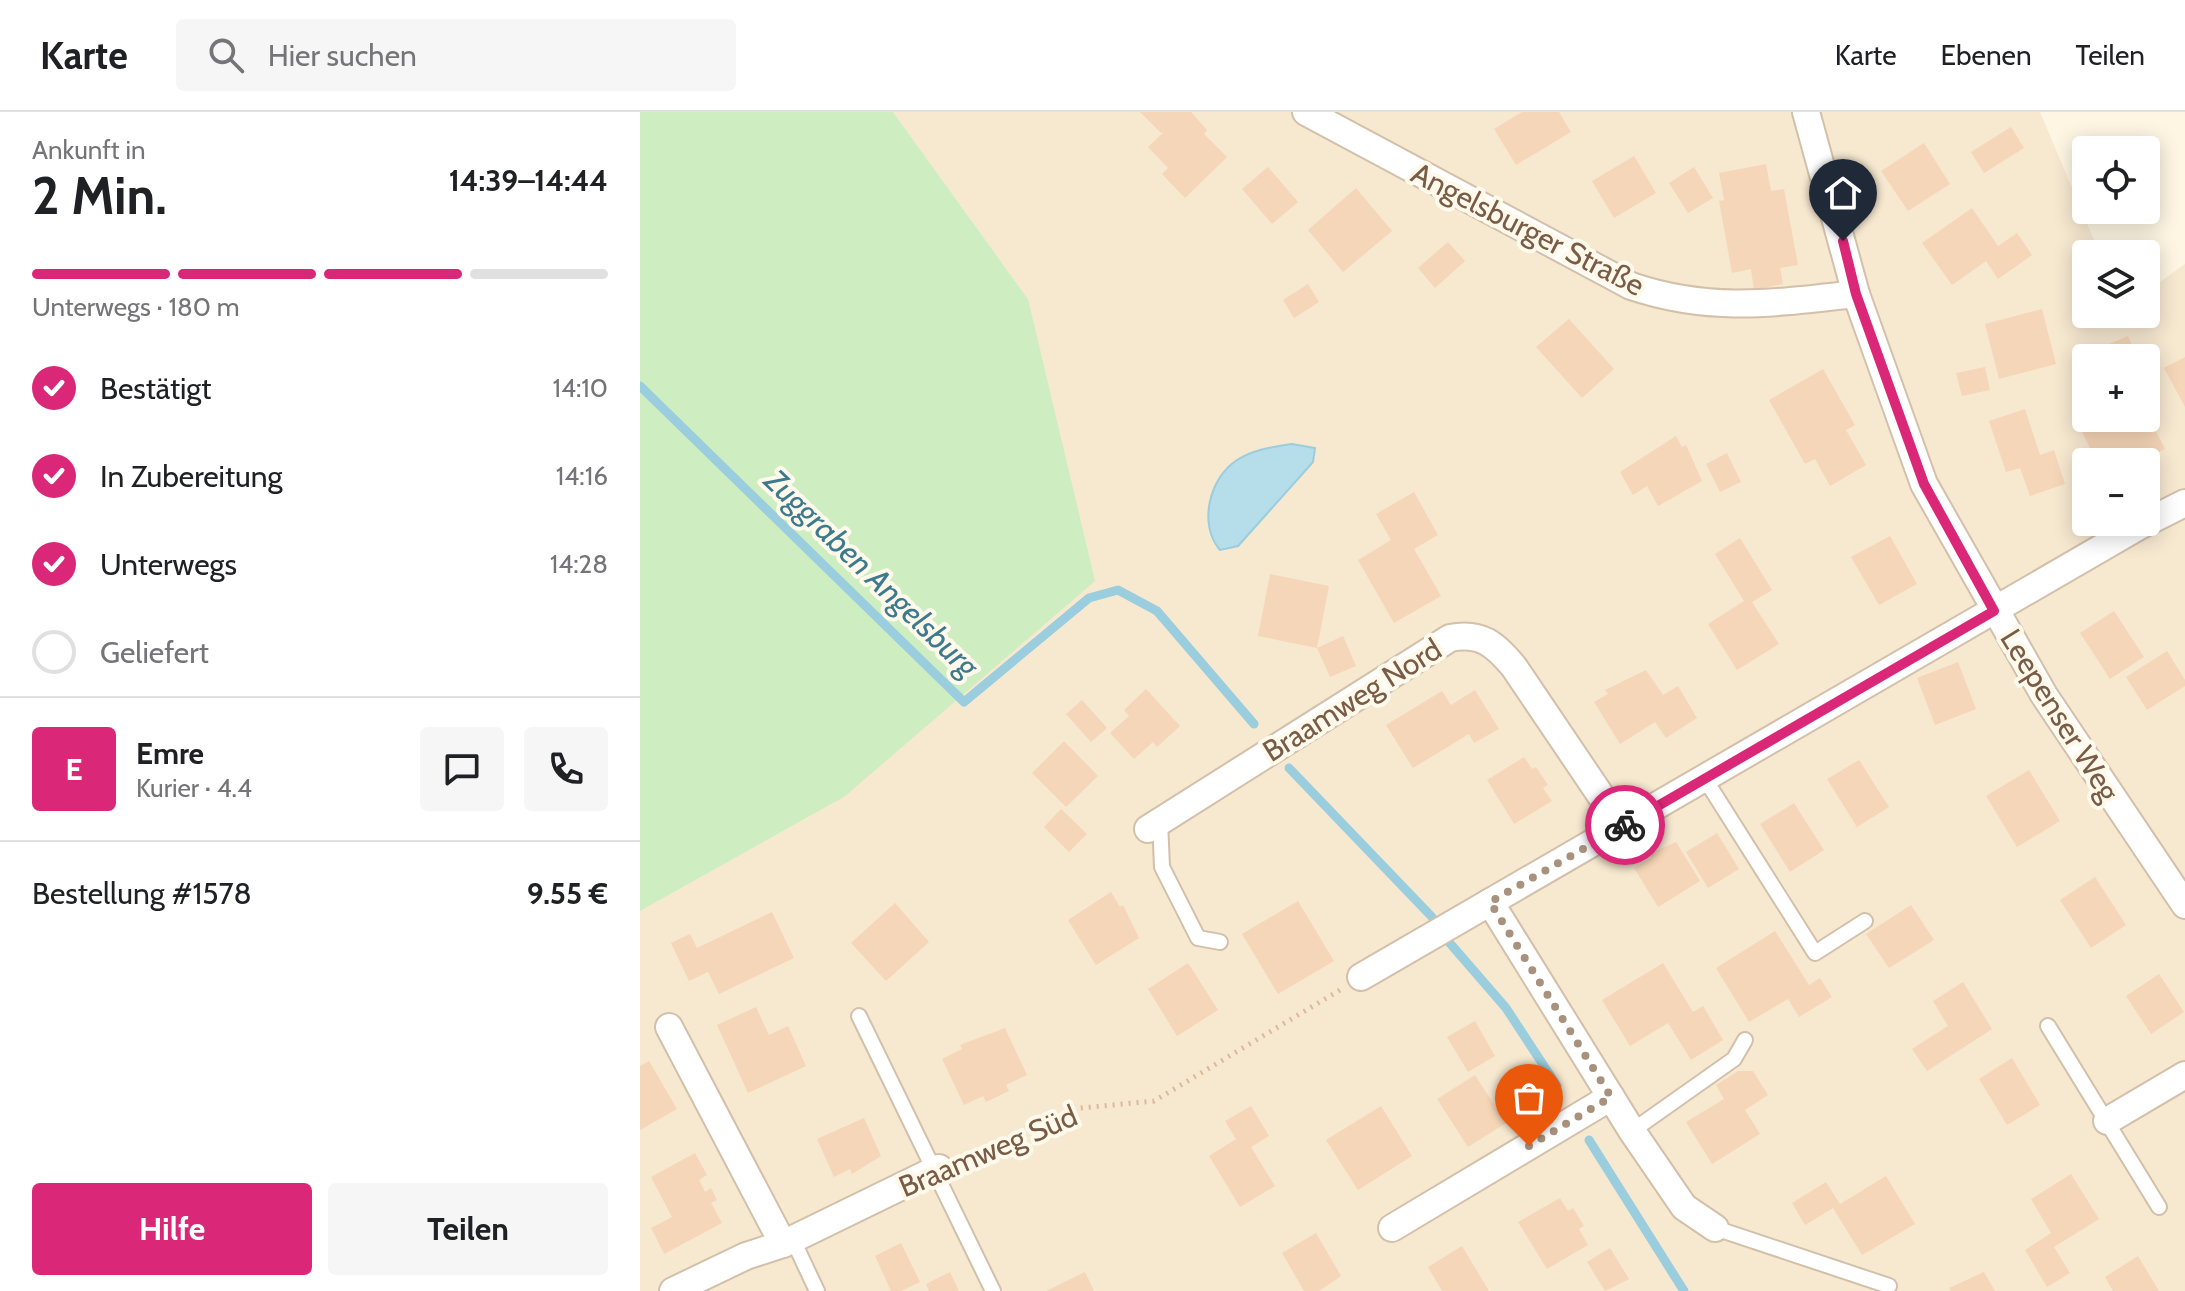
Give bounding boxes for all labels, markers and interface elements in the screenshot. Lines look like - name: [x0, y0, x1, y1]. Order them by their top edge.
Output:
- search box: [176, 19, 736, 91]
- text: Karte: [40, 32, 128, 79]
- icon: search: [204, 33, 248, 77]
- text: Hier suchen: [268, 37, 417, 74]
- text: Karte: [1835, 38, 1897, 72]
- text: Ebenen: [1941, 38, 2032, 72]
- text: Teilen: [2076, 38, 2145, 72]
- text: Ankunft in: [32, 134, 146, 166]
- map controls: [2072, 136, 2160, 536]
- button: locate: [2072, 136, 2160, 224]
- street label: Angelsburger Straße: [1405, 154, 1651, 304]
- pin: [1809, 159, 1877, 241]
- text: 14:39–14:44: [449, 162, 608, 199]
- text: 2 Min.: [32, 164, 167, 227]
- icon: home: [1821, 171, 1865, 215]
- button: layers: [2072, 240, 2160, 328]
- text: Unterwegs · 180 m: [32, 291, 240, 323]
- button: +: [2072, 344, 2160, 432]
- icon: check: [32, 366, 76, 410]
- text: Bestätigt: [100, 370, 211, 407]
- text: 14:10: [552, 372, 608, 404]
- button: −: [2072, 448, 2160, 536]
- icon: check: [32, 454, 76, 498]
- text: In Zubereitung: [100, 458, 283, 495]
- water label: Zuggraben Angelsburg: [755, 459, 988, 686]
- text: 14:16: [556, 460, 608, 492]
- icon: check: [32, 542, 76, 586]
- text: Unterwegs: [100, 546, 237, 583]
- text: 14:28: [550, 548, 608, 580]
- street label: Leepenser Weg: [1992, 622, 2128, 809]
- street label: Braamweg Nord: [1256, 630, 1448, 770]
- text: Geliefert: [100, 634, 209, 671]
- button: chat: [420, 727, 504, 811]
- button: phone: [524, 727, 608, 811]
- text: Emre: [136, 735, 204, 772]
- text: E: [65, 751, 83, 788]
- text: Kurier · 4.4: [136, 772, 252, 804]
- courier: [1585, 785, 1665, 865]
- icon: bike: [1603, 803, 1647, 847]
- text: Bestellung #1578: [32, 875, 252, 912]
- text: 9.55 €: [527, 875, 608, 912]
- pin: [1495, 1064, 1563, 1146]
- icon: bag: [1507, 1076, 1551, 1120]
- street label: Braamweg Süd: [893, 1097, 1083, 1205]
- button: Hilfe: [32, 1183, 312, 1275]
- button: Teilen: [328, 1183, 608, 1275]

